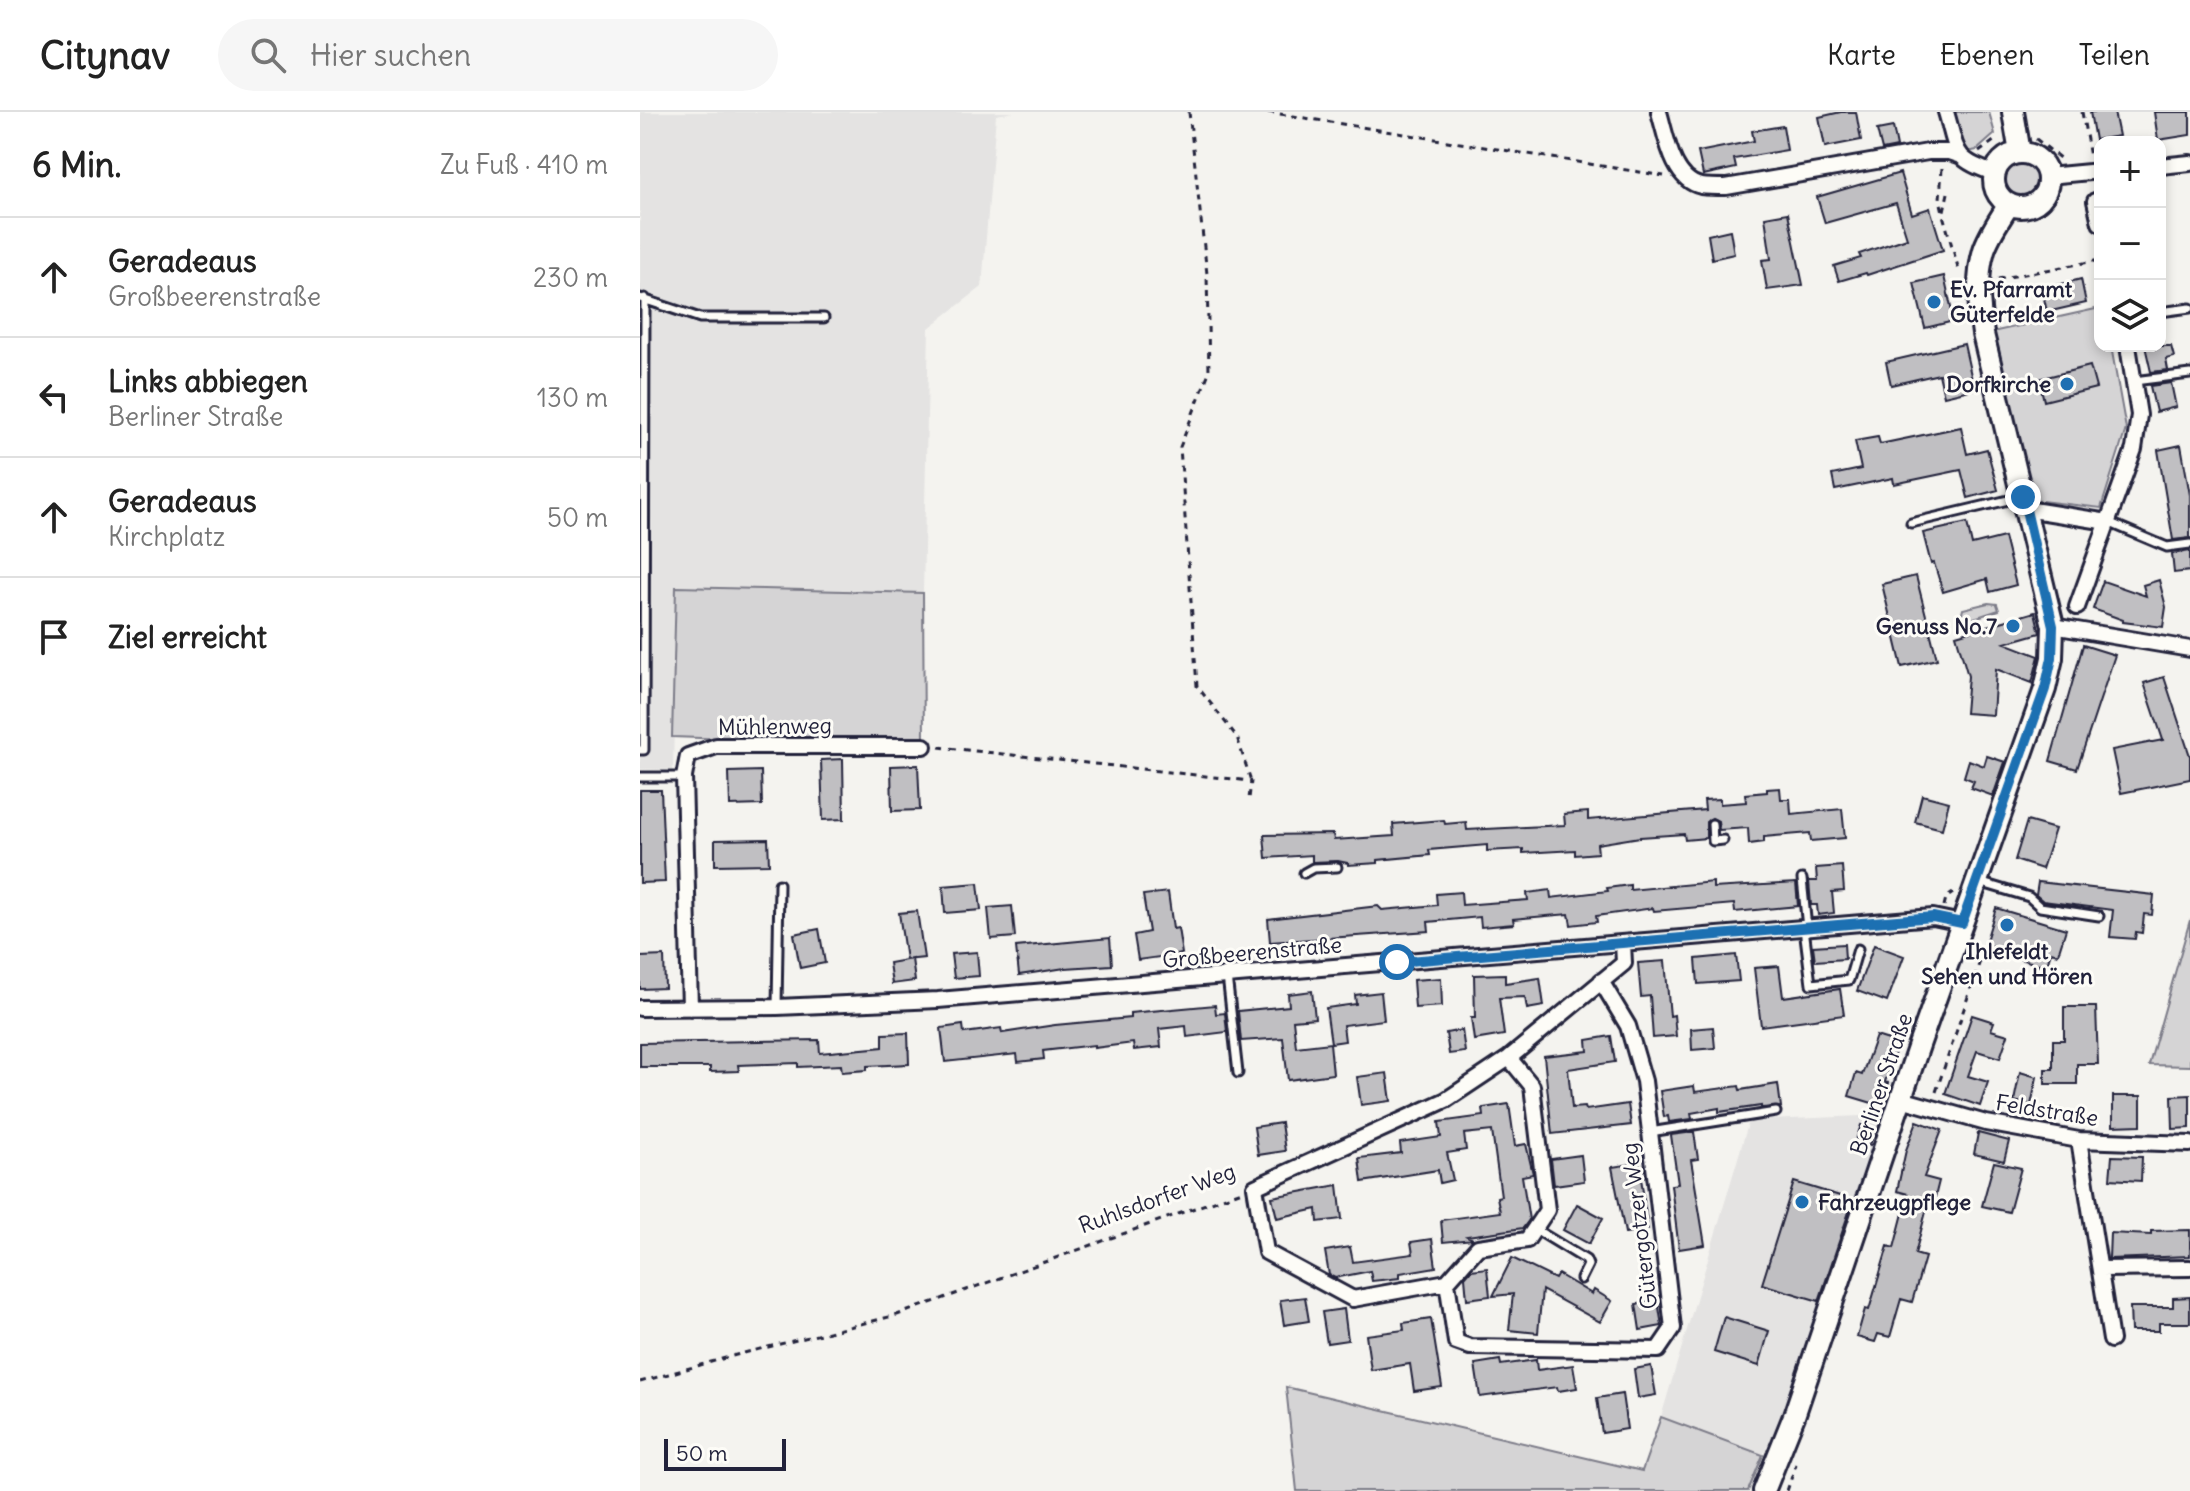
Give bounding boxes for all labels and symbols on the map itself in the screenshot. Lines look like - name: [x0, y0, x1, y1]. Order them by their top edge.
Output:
- place label: Ev. Pfarramt Güterfelde: [1950, 275, 2073, 328]
- marker: Ev. Pfarramt Güterfelde: [1925, 293, 1943, 311]
- place label: Dorfkirche: [1946, 370, 2051, 398]
- marker: Dorfkirche: [2058, 375, 2076, 393]
- route end: [2005, 479, 2041, 515]
- place label: Genuss No.7: [1876, 612, 1997, 640]
- marker: Genuss No.7: [2004, 617, 2022, 635]
- street label: Mühlenweg: [718, 711, 832, 741]
- marker: Ihlefeldt Sehen und Hören: [1998, 916, 2016, 934]
- street label: Großbeerenstraße: [1161, 930, 1343, 974]
- place label: Ihlefeldt Sehen und Hören: [1921, 937, 2093, 990]
- route start: [1379, 944, 1415, 980]
- street label: Berliner Straße: [1844, 1009, 1918, 1159]
- street label: Feldstraße: [1994, 1088, 2100, 1132]
- street label: Gütergotzer Weg: [1615, 1141, 1663, 1311]
- street label: Ruhlsdorfer Weg: [1075, 1157, 1239, 1239]
- place label: Fahrzeugpflege: [1818, 1188, 1971, 1216]
- marker: Fahrzeugpflege: [1793, 1193, 1811, 1211]
- scale bar: [664, 1435, 786, 1471]

